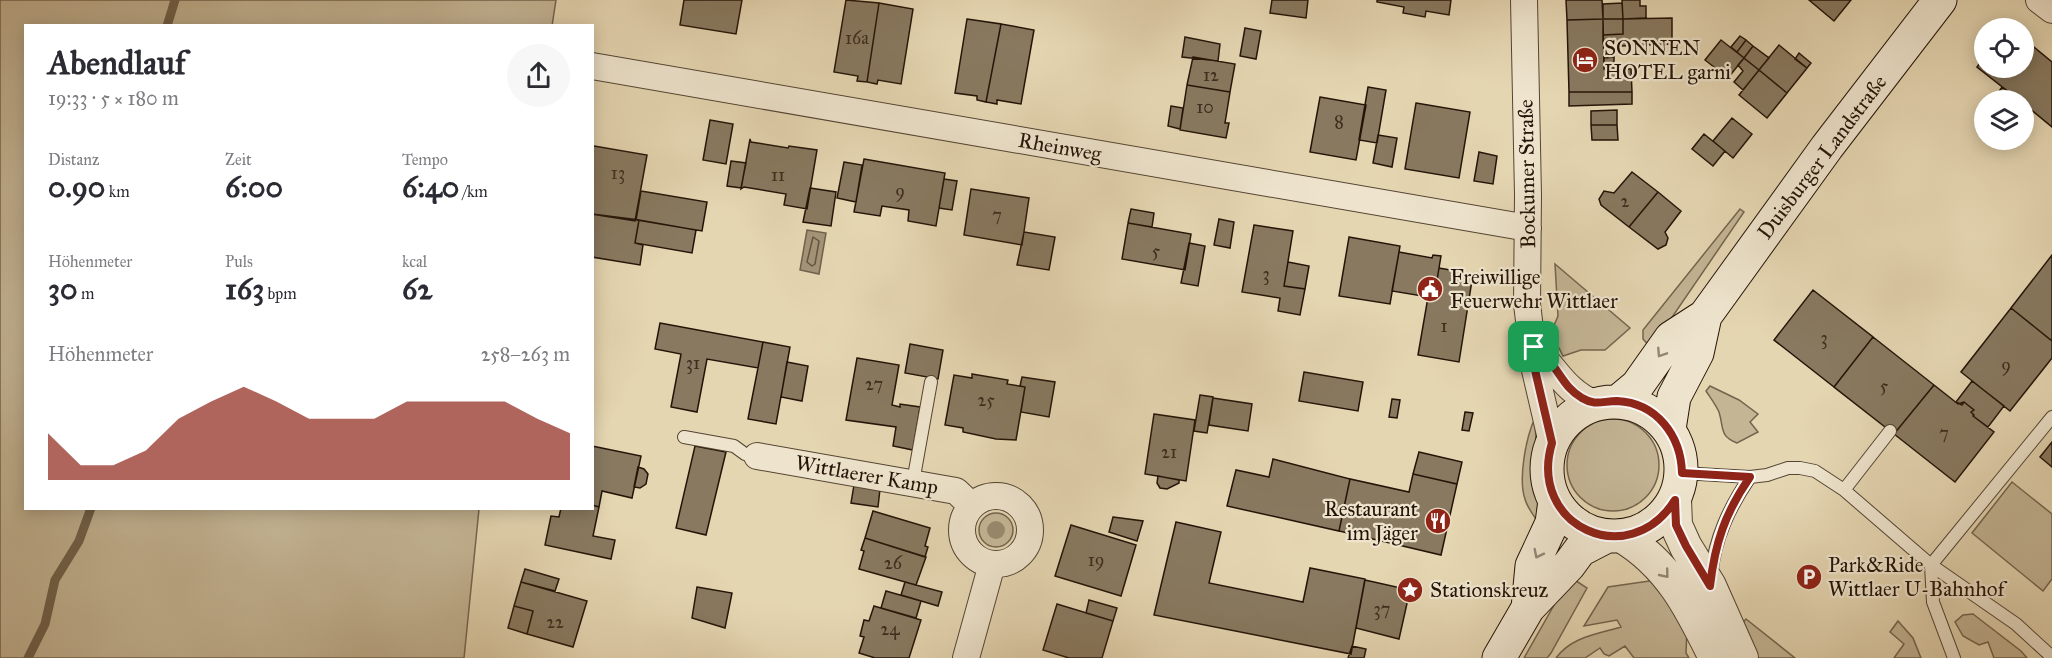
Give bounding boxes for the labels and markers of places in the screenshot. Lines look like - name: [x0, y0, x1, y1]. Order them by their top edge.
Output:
- place label: SONNEN HOTEL garni: [1604, 35, 1731, 85]
- hotel icon: SONNEN HOTEL garni: [1570, 45, 1600, 75]
- place label: Freiwillige Feuerwehr Wittlaer: [1450, 264, 1618, 314]
- public building icon: Freiwillige Feuerwehr Wittlaer: [1415, 274, 1445, 304]
- pin: [1508, 321, 1559, 372]
- place label: Restaurant im Jäger: [1324, 496, 1419, 546]
- restaurant icon: Restaurant im Jäger: [1423, 506, 1453, 536]
- place label: Park&Ride Wittlaer U-Bahnhof: [1828, 552, 2007, 602]
- parking icon: Park&Ride Wittlaer U-Bahnhof: [1794, 562, 1824, 592]
- place icon: Stationskreuz: [1395, 575, 1425, 605]
- place label: Stationskreuz: [1430, 577, 1549, 603]

